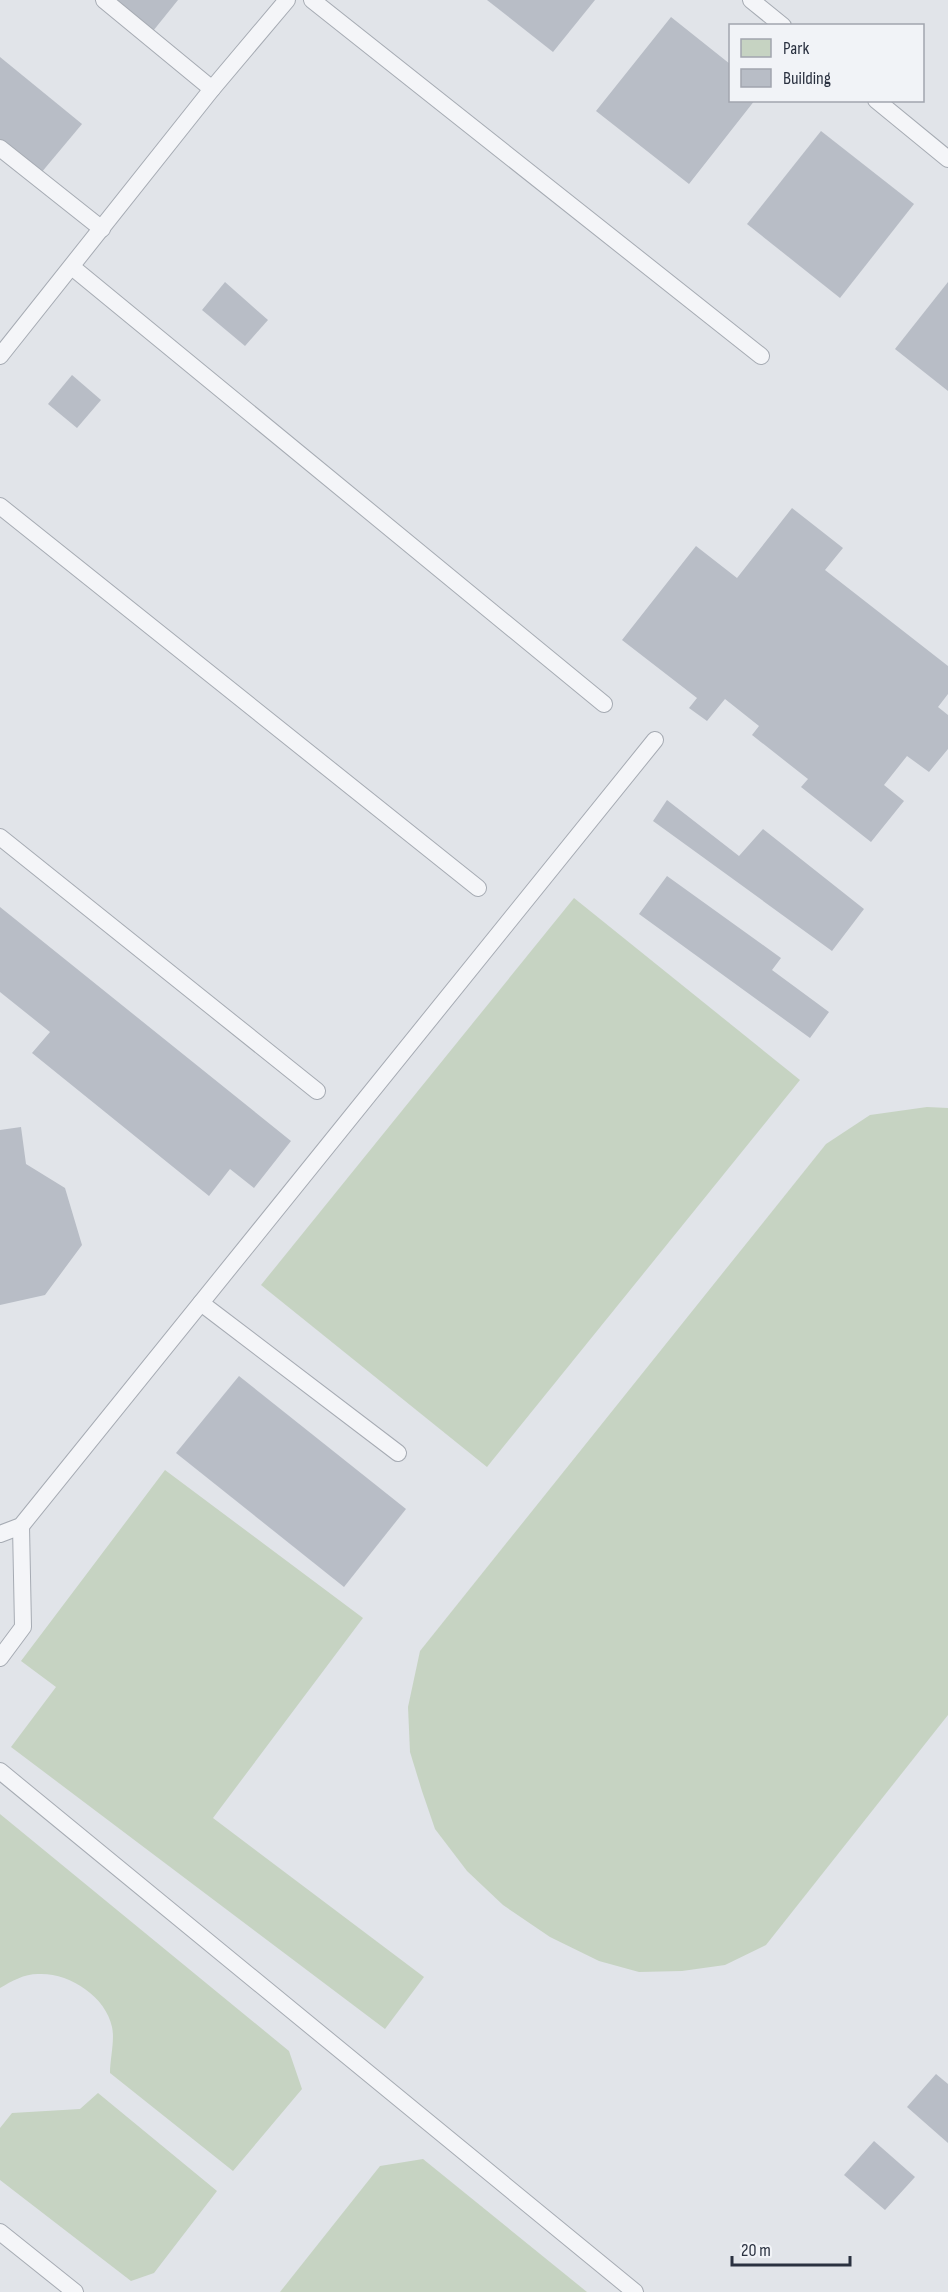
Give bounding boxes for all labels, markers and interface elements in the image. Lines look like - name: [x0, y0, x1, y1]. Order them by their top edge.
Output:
- legend: [729, 24, 924, 102]
- text: Park: [783, 38, 809, 59]
- text: Building: [783, 68, 831, 89]
- scale bar: [732, 2229, 850, 2267]
- text: 20 m: [741, 2240, 771, 2261]

